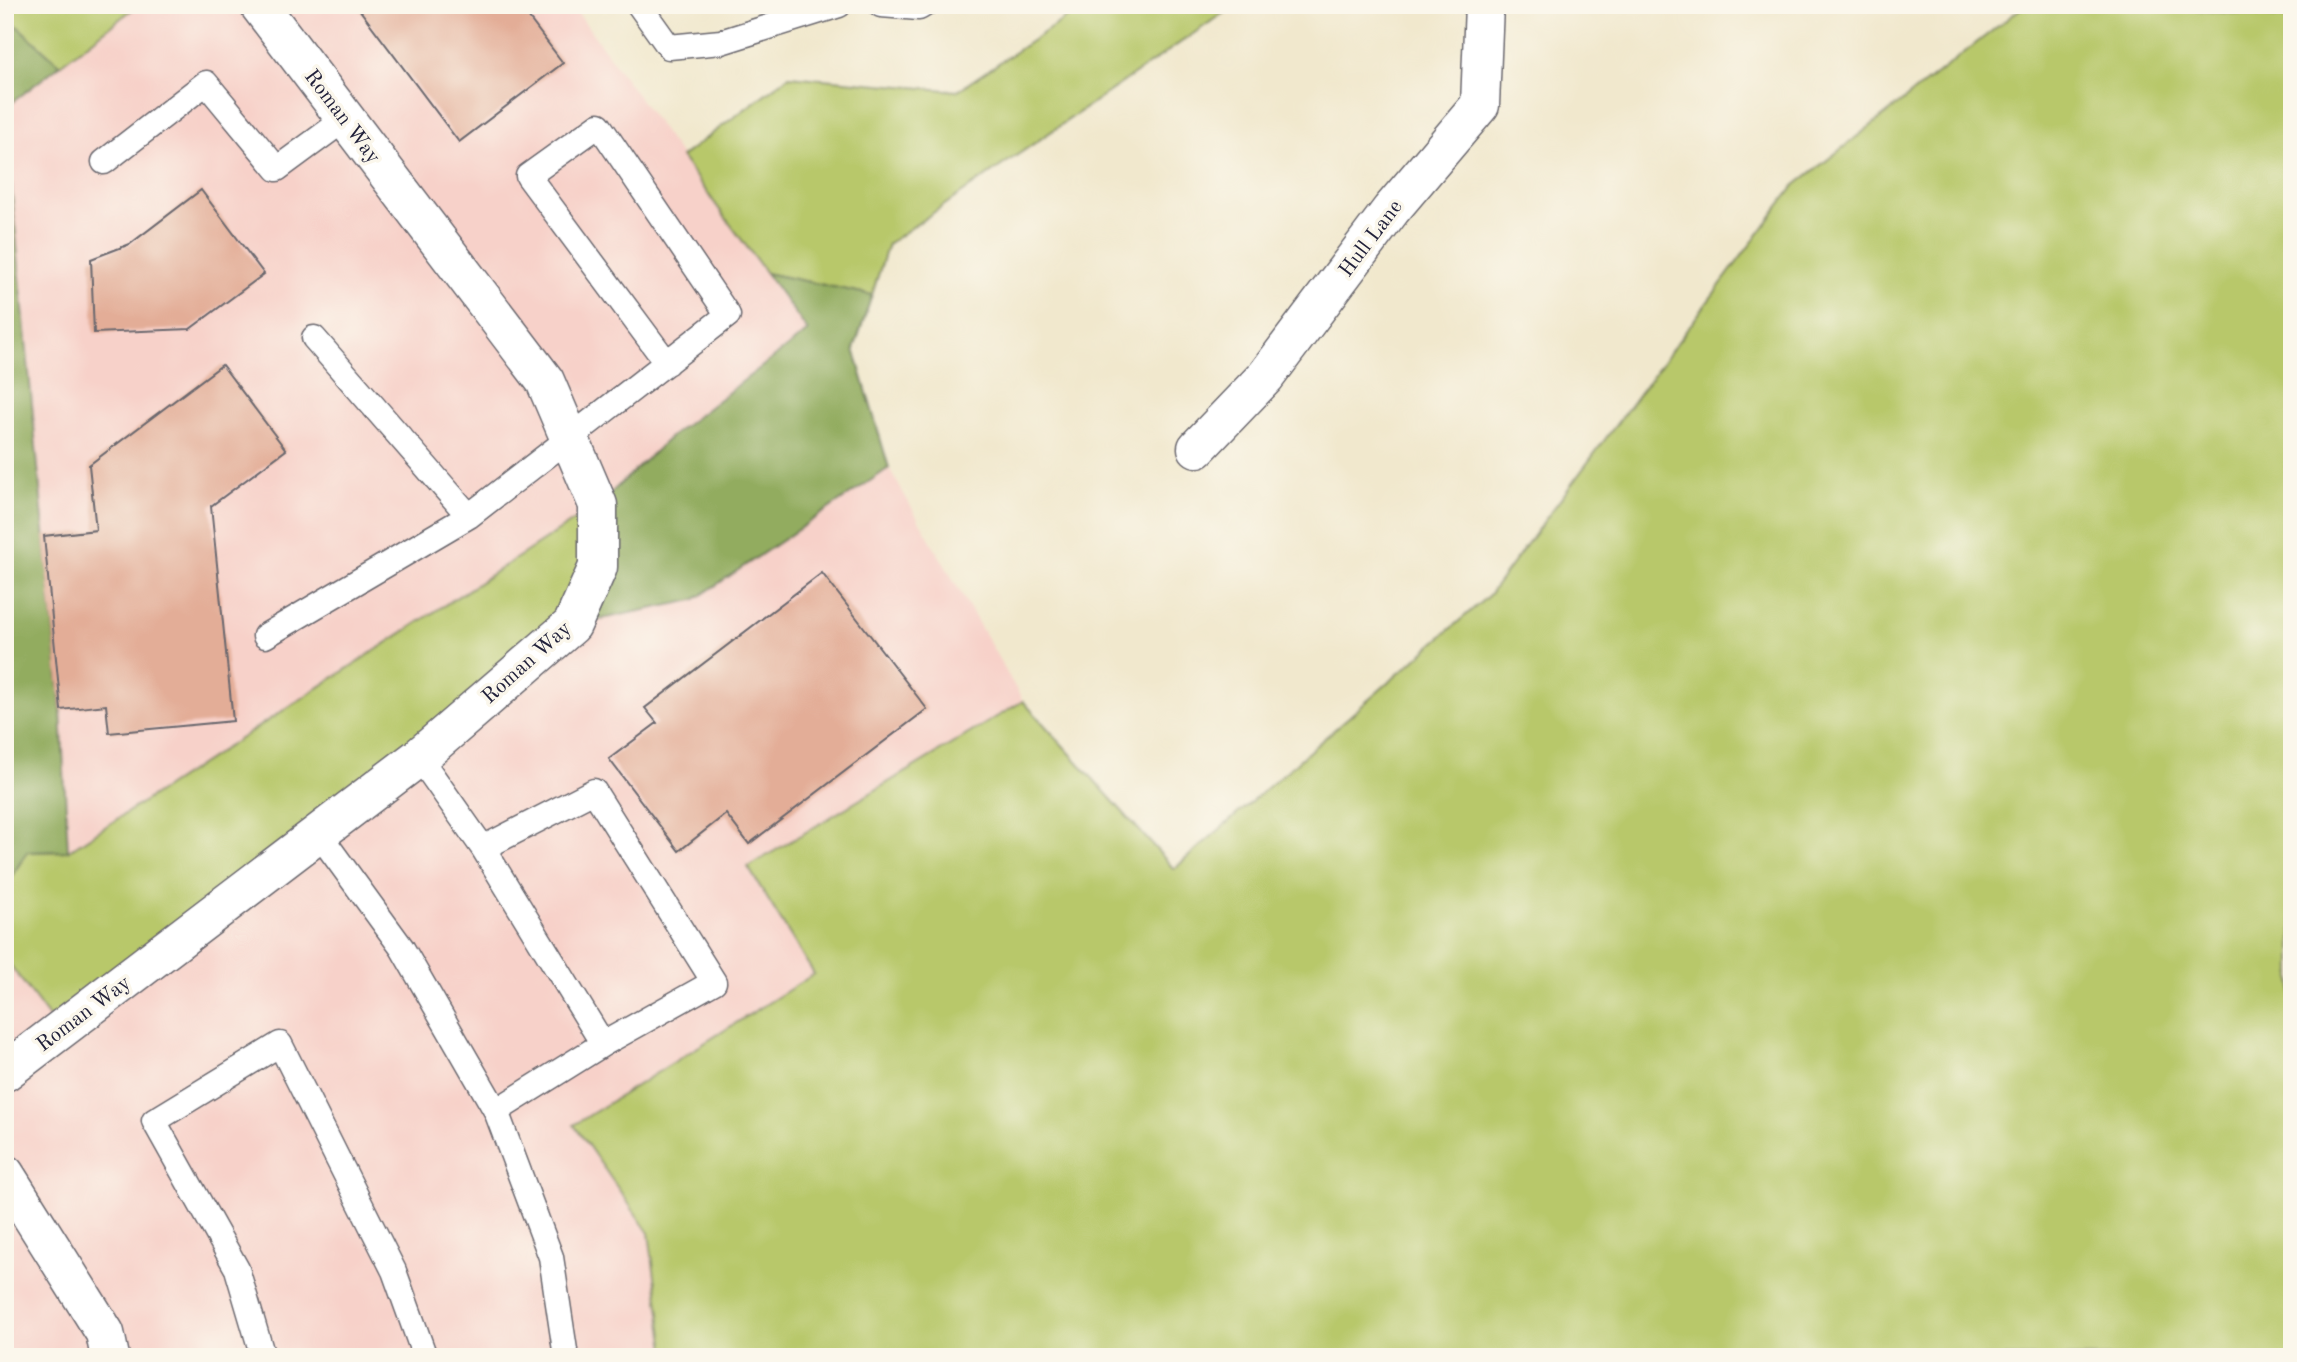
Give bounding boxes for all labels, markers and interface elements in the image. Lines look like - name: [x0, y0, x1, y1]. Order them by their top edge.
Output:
- street label: Roman Way: [300, 66, 384, 168]
- street label: Hull Lane: [1336, 196, 1407, 281]
- street label: Roman Way: [478, 618, 576, 708]
- street label: Roman Way: [33, 972, 135, 1056]

